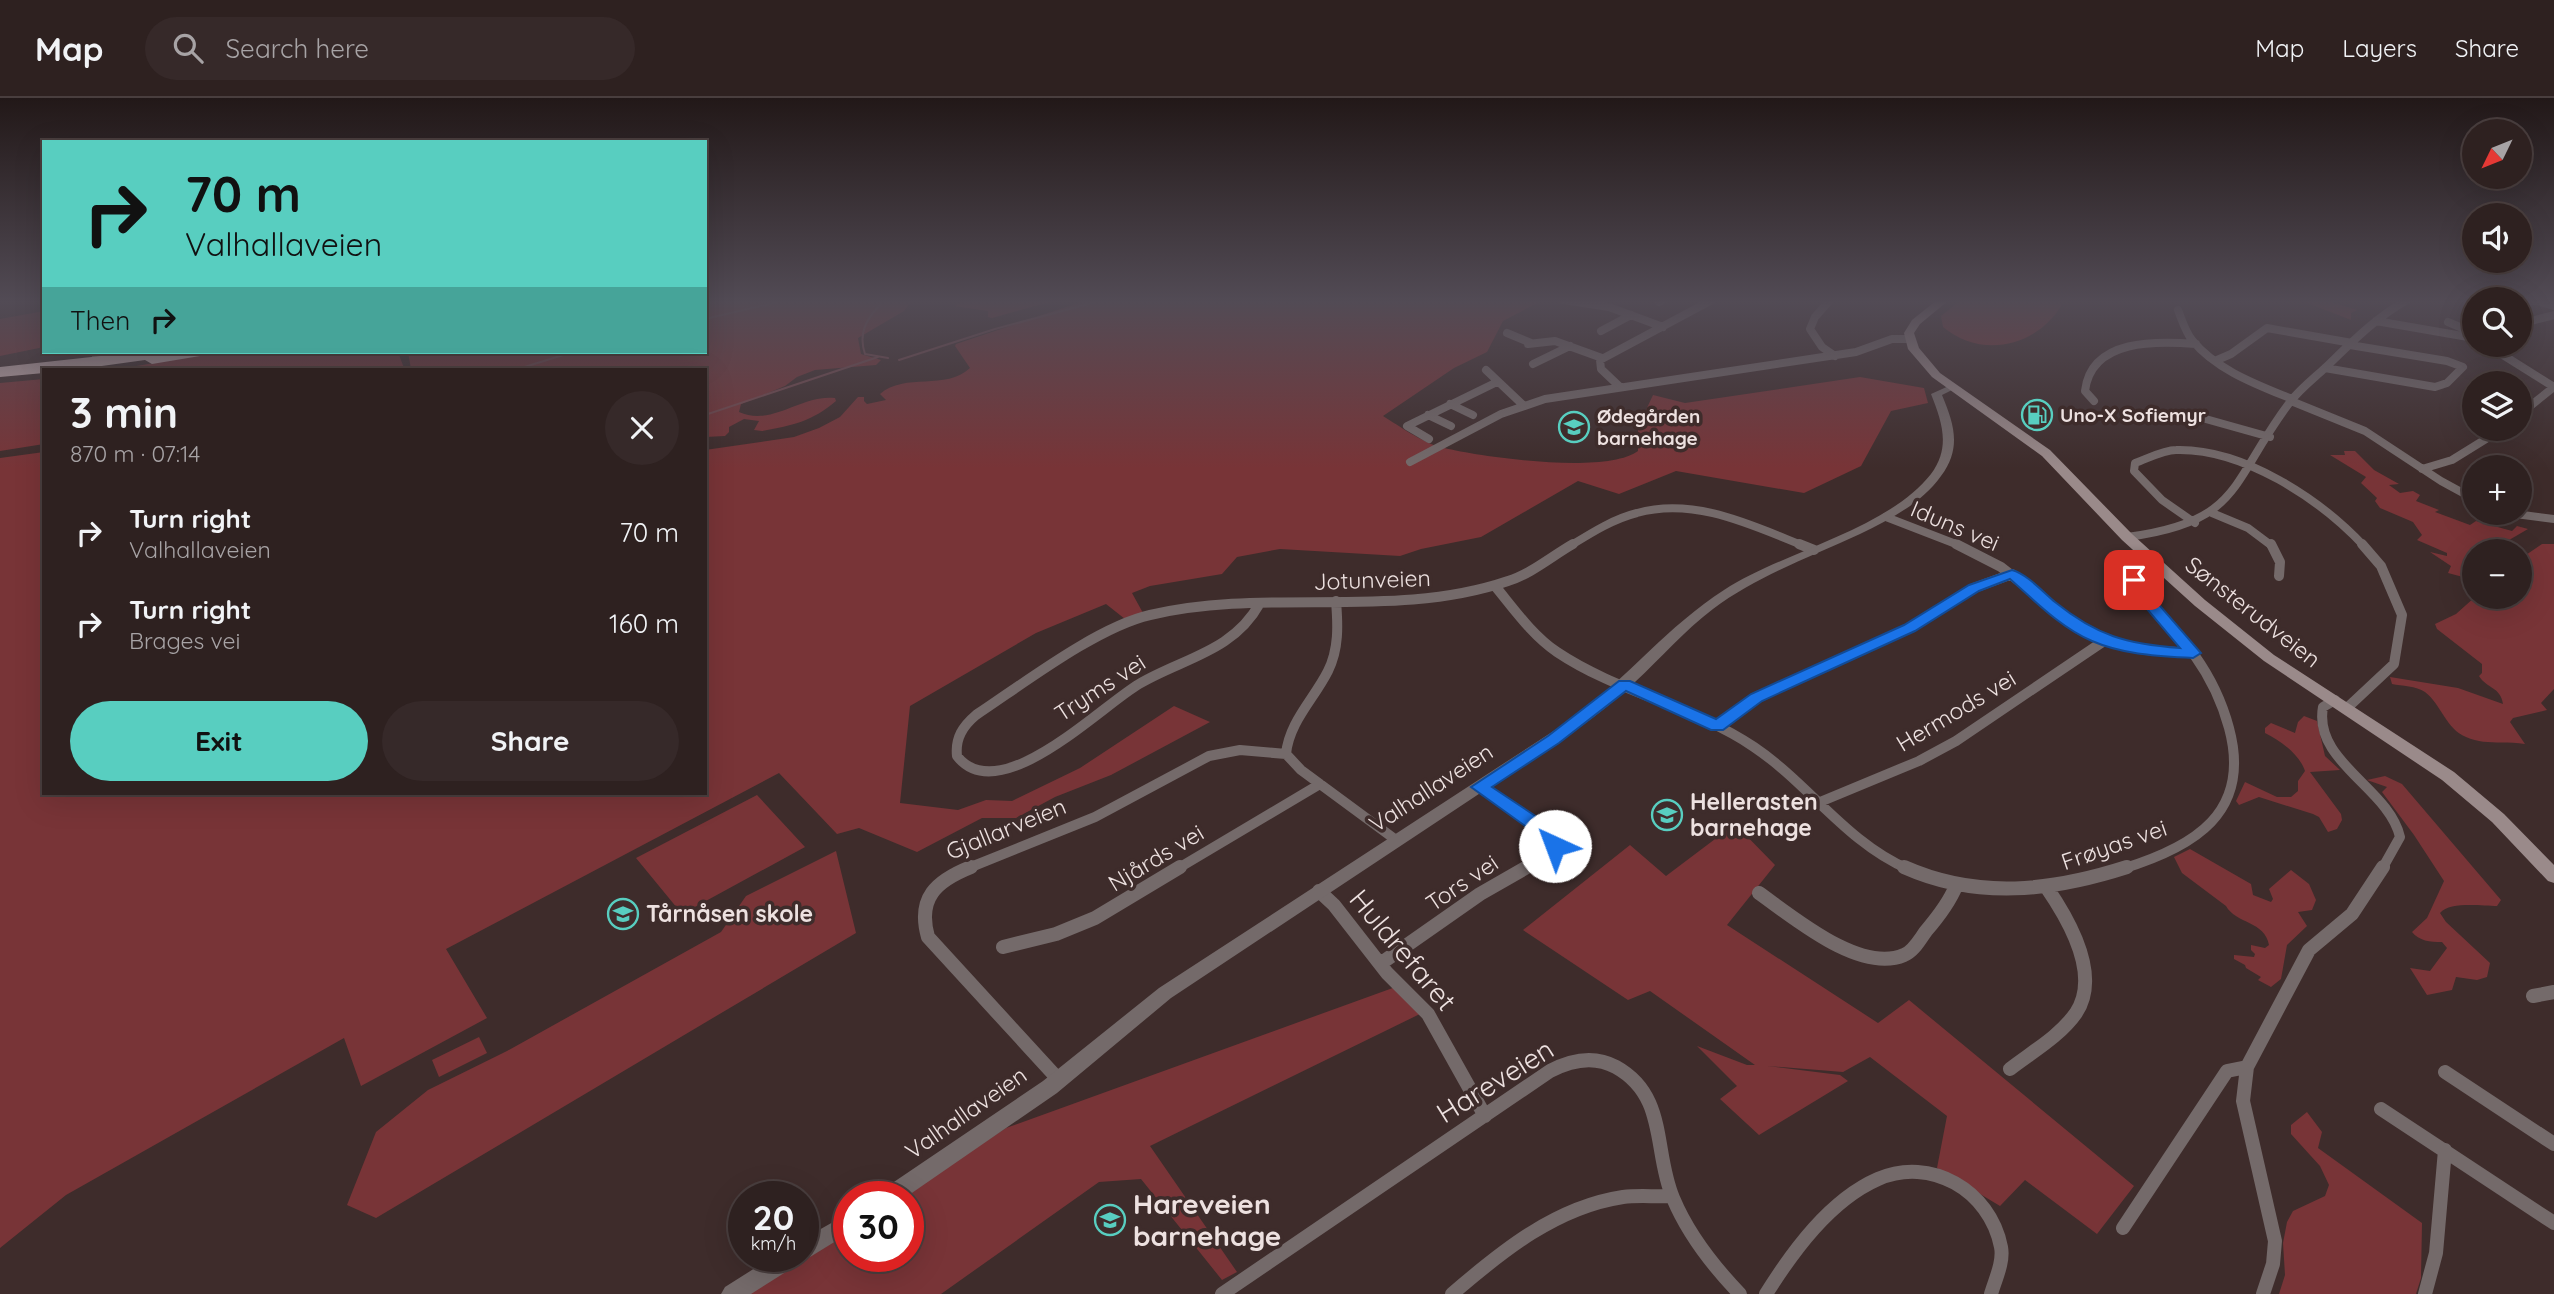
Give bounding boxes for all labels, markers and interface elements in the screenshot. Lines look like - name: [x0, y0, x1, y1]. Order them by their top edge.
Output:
- search box: [145, 17, 635, 80]
- text: Map: [35, 28, 103, 69]
- icon: search: [169, 29, 207, 67]
- text: Search here: [225, 32, 369, 65]
- text: Map: [2255, 33, 2304, 63]
- text: Layers: [2342, 33, 2417, 63]
- text: Share: [2455, 33, 2519, 63]
- north arrow: [2462, 119, 2532, 189]
- map controls: [2462, 119, 2532, 609]
- text: 70 m: [185, 163, 301, 224]
- icon: right: [70, 168, 161, 259]
- button: sound: [2462, 203, 2532, 273]
- text: Valhallaveien: [185, 224, 382, 264]
- button: search: [2462, 287, 2532, 357]
- icon: right: [144, 301, 182, 339]
- text: Then: [70, 304, 130, 337]
- button: layers: [2462, 371, 2532, 441]
- text: 3 min: [70, 386, 178, 439]
- button: close: [605, 391, 679, 465]
- fuel station icon: Uno-X Sofiemyr: [2020, 398, 2054, 432]
- place label: Uno-X Sofiemyr: [2060, 403, 2206, 427]
- place label: Ødegården barnehage: [1597, 404, 1700, 450]
- school or university icon: Ødegården barnehage: [1557, 410, 1591, 444]
- text: 870 m · 07:14: [70, 439, 200, 468]
- button: +: [2462, 455, 2532, 525]
- street label: Iduns vei: [1907, 494, 2004, 557]
- text: Turn right: [129, 502, 251, 535]
- icon: right: [70, 514, 108, 552]
- text: 70 m: [619, 516, 679, 549]
- text: Valhallaveien: [129, 535, 271, 564]
- button: −: [2462, 539, 2532, 609]
- pin: [2104, 550, 2164, 610]
- street label: Sønsterudveien: [2180, 550, 2327, 673]
- icon: arrive: [2115, 561, 2153, 599]
- street label: Jotunveien: [1313, 563, 1431, 596]
- text: Turn right: [129, 593, 251, 626]
- icon: right: [70, 605, 108, 643]
- text: 160 m: [609, 607, 679, 640]
- text: Brages vei: [129, 626, 240, 655]
- street label: Tryms vei: [1049, 648, 1151, 728]
- street label: Hermods vei: [1891, 664, 2021, 758]
- button: Exit: [70, 701, 368, 781]
- button: Share: [382, 701, 679, 781]
- street label: Valhallaveien: [1363, 737, 1498, 838]
- place label: Hellerasten barnehage: [1690, 787, 1818, 842]
- street label: Gjallarveien: [942, 791, 1070, 866]
- school or university icon: Hellerasten barnehage: [1650, 798, 1684, 832]
- position arrow: [1518, 809, 1592, 883]
- street label: Frøyas vei: [2057, 813, 2170, 876]
- street label: Njårds vei: [1103, 818, 1209, 897]
- street label: Tors vei: [1420, 848, 1503, 917]
- street label: Huldrefaret: [1342, 882, 1464, 1018]
- school or university icon: Tårnåsen skole: [606, 897, 640, 931]
- place label: Tårnåsen skole: [646, 899, 813, 928]
- street label: Hareveien: [1430, 1031, 1560, 1130]
- street label: Valhallaveien: [899, 1060, 1032, 1165]
- speed limit sign: 30: [833, 1181, 924, 1272]
- place label: Hareveien barnehage: [1133, 1186, 1281, 1253]
- text: 20: [753, 1195, 794, 1239]
- school or university icon: Hareveien barnehage: [1093, 1203, 1127, 1237]
- text: km/h: [751, 1232, 796, 1255]

